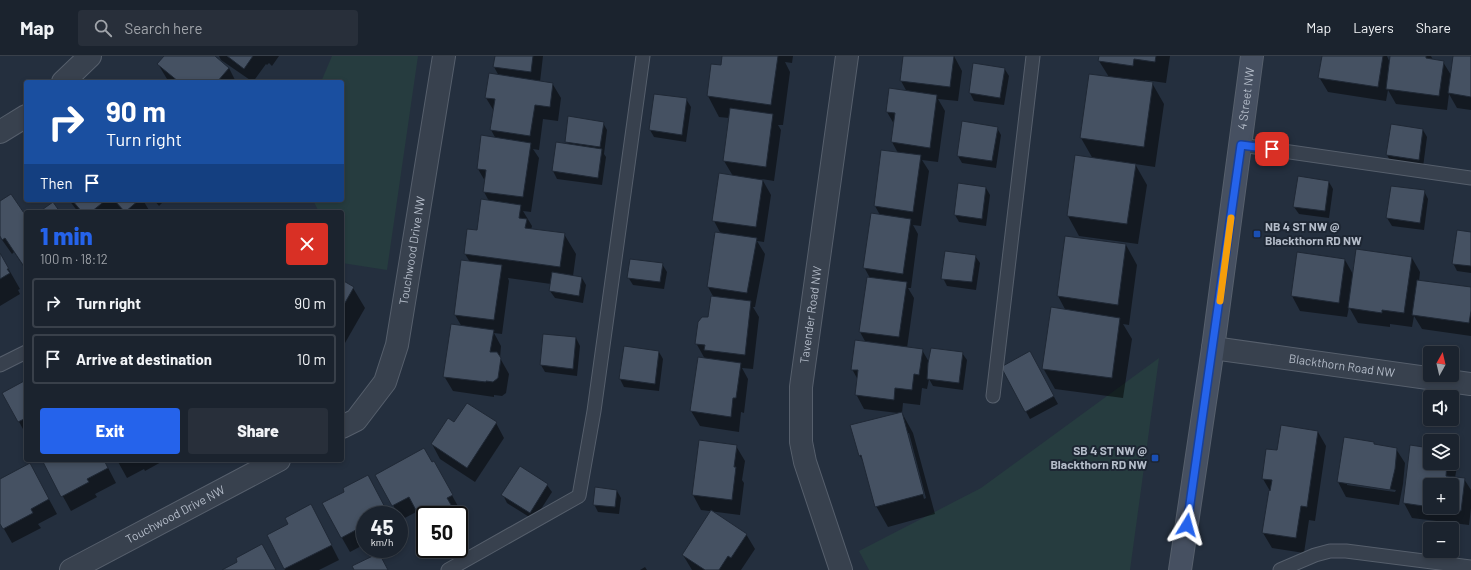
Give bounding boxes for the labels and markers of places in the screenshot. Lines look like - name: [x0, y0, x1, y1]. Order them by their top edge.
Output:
- pin: [1255, 132, 1289, 166]
- place label: NB 4 ST NW @ Blackthorn RD NW: [1265, 219, 1362, 247]
- marker: NB 4 ST NW @ Blackthorn RD NW: [1252, 229, 1262, 239]
- place label: SB 4 ST NW @ Blackthorn RD NW: [1050, 443, 1147, 471]
- marker: SB 4 ST NW @ Blackthorn RD NW: [1150, 453, 1160, 463]

